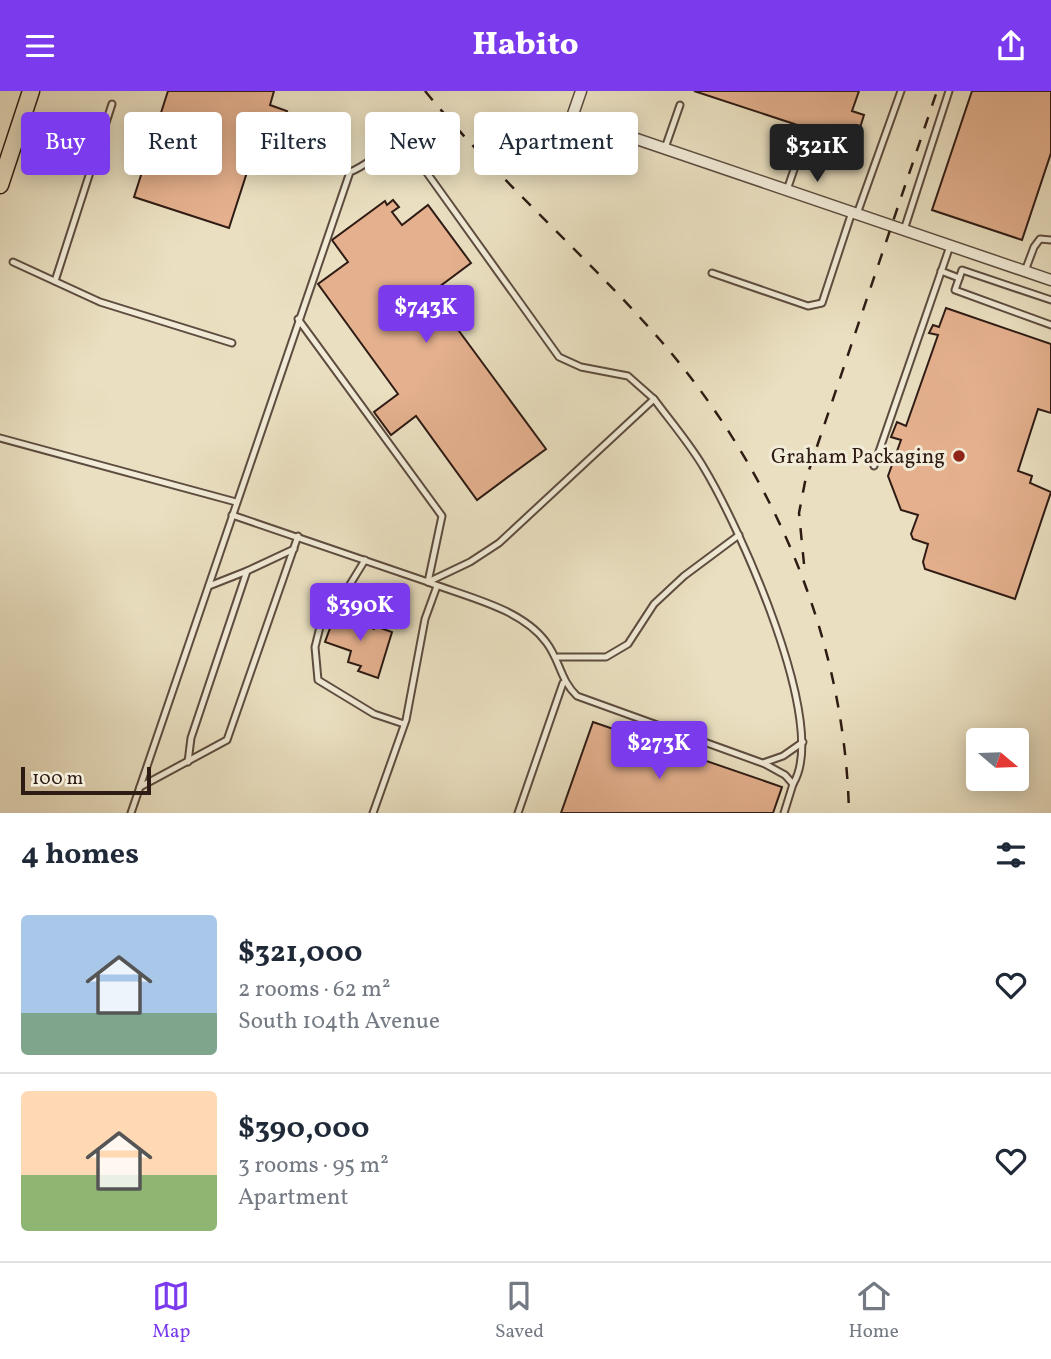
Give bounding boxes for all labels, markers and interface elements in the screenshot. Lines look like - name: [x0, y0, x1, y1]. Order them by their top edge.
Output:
- text: Habito: [472, 24, 579, 68]
- icon: menu: [21, 27, 59, 65]
- icon: share: [992, 27, 1030, 65]
- chip: Buy: [21, 112, 110, 175]
- chip: Rent: [124, 112, 222, 175]
- chip: Filters: [236, 112, 351, 175]
- chip: New: [365, 112, 460, 175]
- chip: Apartment: [474, 112, 638, 175]
- pin: $321K: [768, 125, 866, 184]
- text: $321K: [786, 131, 848, 163]
- pin: $743K: [377, 285, 475, 345]
- text: $743K: [394, 292, 458, 324]
- place label: Graham Packaging: [771, 443, 945, 472]
- marker: Graham Packaging: [951, 448, 967, 464]
- pin: $390K: [311, 583, 409, 643]
- text: $390K: [326, 590, 394, 622]
- pin: $273K: [610, 721, 708, 781]
- text: $273K: [627, 728, 691, 760]
- north arrow: [966, 728, 1029, 791]
- map controls: [966, 728, 1029, 791]
- scale bar: [21, 764, 150, 796]
- text: 100 m: [32, 766, 83, 792]
- text: 4 homes: [21, 834, 139, 876]
- icon: filters: [992, 836, 1030, 874]
- text: $321,000: [238, 932, 362, 974]
- icon: home: [77, 943, 161, 1027]
- icon: heart: [992, 966, 1030, 1004]
- text: 2 rooms · 62 m²: [238, 974, 390, 1006]
- text: South 104th Avenue: [238, 1006, 440, 1038]
- text: $390,000: [238, 1108, 370, 1150]
- icon: home: [77, 1119, 161, 1203]
- icon: heart: [992, 1142, 1030, 1180]
- text: 3 rooms · 95 m²: [238, 1150, 389, 1182]
- text: Apartment: [238, 1182, 349, 1214]
- tab: Map: [152, 1277, 190, 1345]
- tab: Saved: [495, 1277, 544, 1345]
- tab: Home: [848, 1277, 899, 1345]

